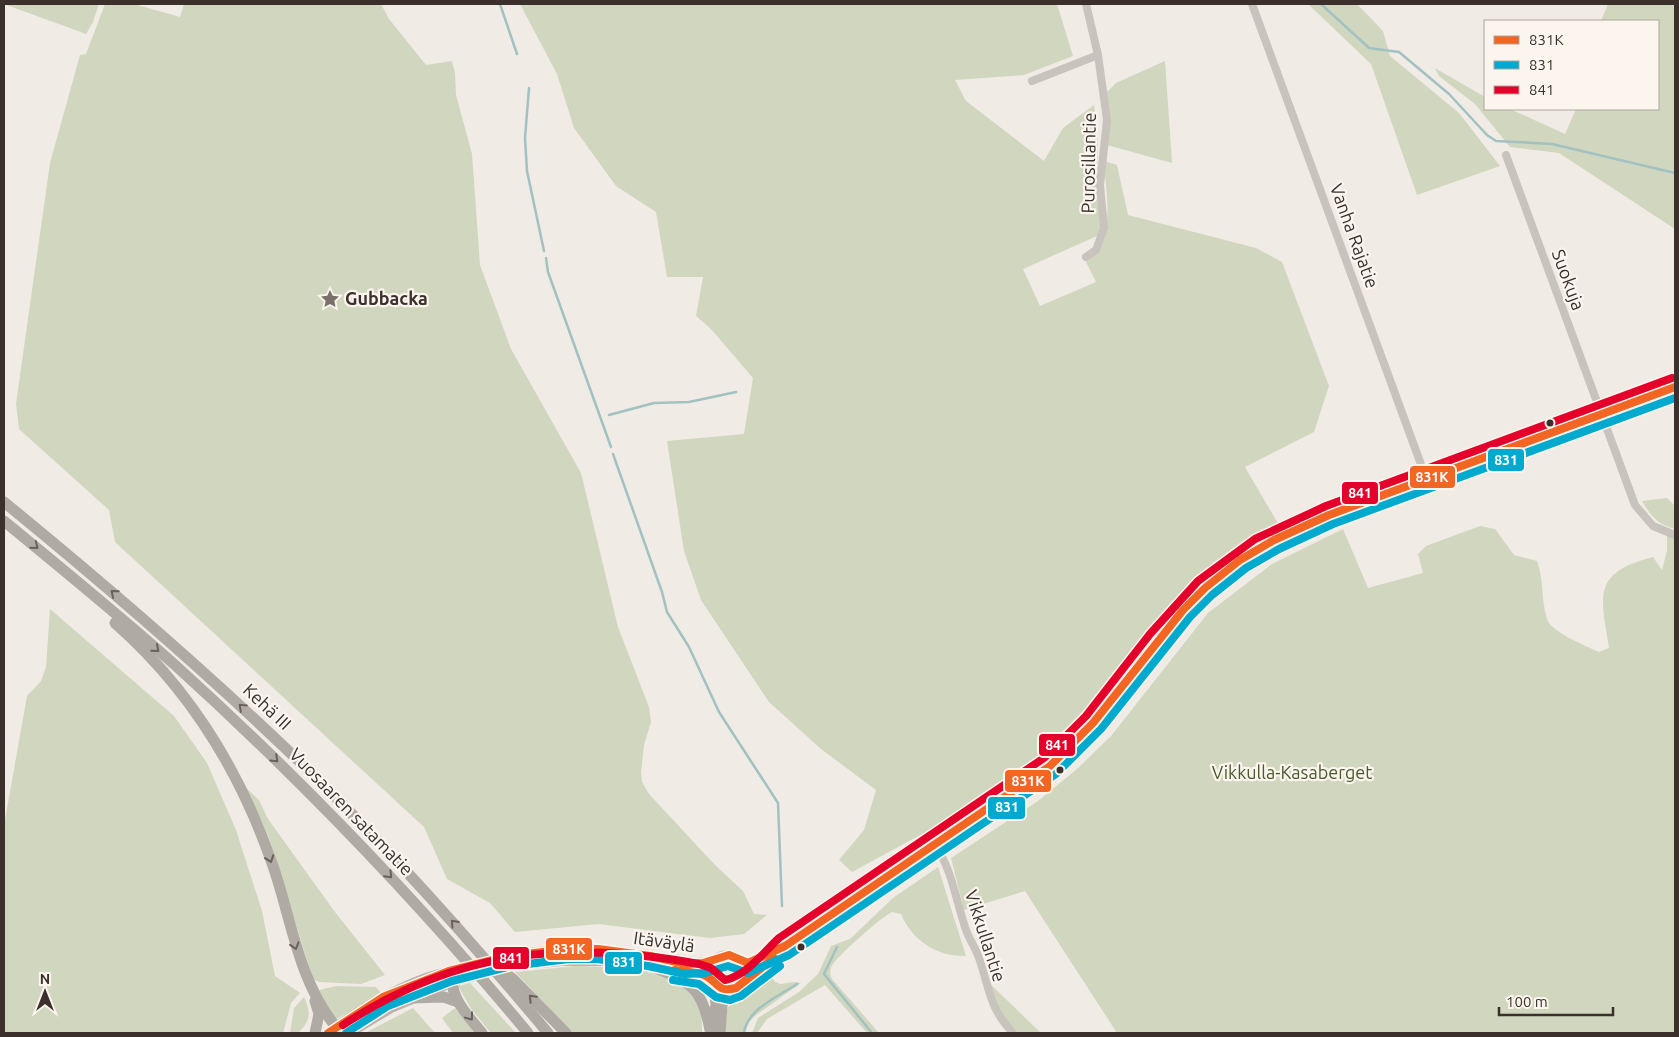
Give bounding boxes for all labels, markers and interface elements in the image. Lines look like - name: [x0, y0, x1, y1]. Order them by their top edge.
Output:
- legend: [1484, 20, 1659, 110]
- text: 831K: [1529, 31, 1564, 48]
- text: 831: [1529, 56, 1554, 73]
- text: 841: [1529, 81, 1554, 98]
- street label: Purosillantie: [1077, 112, 1099, 214]
- street label: Vanha Rajatie: [1327, 181, 1383, 291]
- street label: Suokuja: [1549, 247, 1589, 313]
- place icon: Gubbacka: [319, 288, 341, 310]
- place label: Gubbacka: [345, 288, 428, 308]
- unlabelled marker: [1545, 418, 1555, 428]
- line badge: 831: [1487, 448, 1525, 472]
- text: 831: [1494, 452, 1518, 468]
- line badge: 831K: [1409, 465, 1456, 489]
- text: 831K: [1416, 469, 1449, 485]
- line badge: 841: [1341, 481, 1379, 505]
- text: 841: [1348, 485, 1372, 501]
- one-way arrow: [29, 541, 38, 550]
- one-way arrow: [111, 590, 120, 599]
- one-way arrow: [150, 643, 159, 651]
- street label: Kehä III: [240, 679, 296, 733]
- one-way arrow: [239, 704, 248, 713]
- line badge: 841: [1038, 733, 1076, 757]
- text: 841: [1045, 737, 1069, 753]
- street label: Vuosaaren satamatie: [286, 744, 418, 879]
- one-way arrow: [269, 753, 278, 762]
- park label: Vikkulla-Kasaberget: [1212, 762, 1372, 782]
- unlabelled marker: [1055, 765, 1065, 775]
- line badge: 831K: [1004, 769, 1052, 793]
- text: 831K: [1012, 773, 1045, 789]
- line badge: 831: [987, 796, 1026, 820]
- text: 831: [995, 799, 1019, 815]
- one-way arrow: [264, 854, 274, 863]
- one-way arrow: [383, 869, 392, 878]
- street label: Vikkullantie: [962, 887, 1010, 984]
- one-way arrow: [451, 920, 460, 929]
- street label: Itäväylä: [632, 927, 696, 955]
- line badge: 831K: [545, 937, 593, 961]
- one-way arrow: [290, 941, 300, 950]
- text: 831K: [553, 941, 586, 957]
- unlabelled marker: [796, 942, 806, 952]
- line badge: 841: [492, 946, 530, 970]
- text: 841: [499, 950, 523, 966]
- line badge: 831: [604, 951, 643, 975]
- text: 831: [612, 954, 636, 970]
- north arrow: [20, 967, 70, 1017]
- text: N: [40, 971, 50, 987]
- scale bar: [1499, 984, 1613, 1016]
- text: 100 m: [1506, 993, 1548, 1010]
- one-way arrow: [529, 995, 538, 1004]
- one-way arrow: [464, 1011, 472, 1020]

